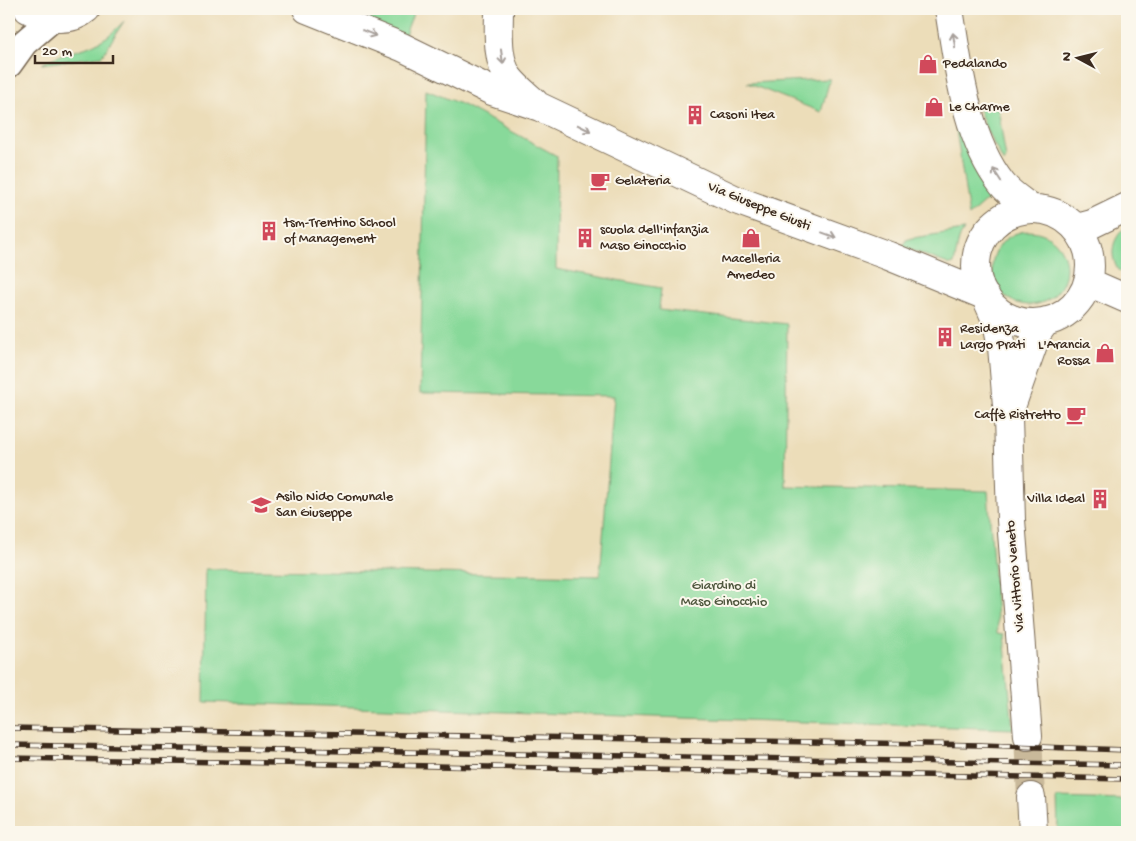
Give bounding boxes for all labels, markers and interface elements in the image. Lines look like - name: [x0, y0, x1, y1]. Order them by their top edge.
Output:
- one-way arrow: [361, 28, 376, 38]
- scale bar: [35, 32, 112, 64]
- one-way arrow: [949, 32, 959, 48]
- north arrow: [1054, 32, 1104, 82]
- text: 20 m: [42, 43, 72, 61]
- one-way arrow: [497, 49, 507, 65]
- text: N: [1059, 51, 1077, 62]
- shop icon: Pedalando: [917, 53, 939, 75]
- place label: Pedalando: [942, 56, 1007, 73]
- shop icon: Le Charme: [923, 96, 945, 118]
- place label: Le Charme: [949, 99, 1010, 116]
- building icon: Casoni Itea: [684, 104, 706, 126]
- place label: Casoni Itea: [710, 107, 776, 124]
- one-way arrow: [576, 124, 591, 133]
- one-way arrow: [991, 169, 1001, 183]
- cafe icon: Gelateria: [589, 170, 611, 192]
- place label: Gelateria: [615, 173, 672, 190]
- street label: Via Giuseppe Giusti: [704, 178, 813, 235]
- place label: tsm-Trentino School of Management: [283, 215, 396, 248]
- building icon: tsm-Trentino School of Management: [258, 220, 280, 242]
- place label: scuola dell'infanzia Maso Ginocchio: [600, 222, 710, 255]
- building icon: scuola dell'infanzia Maso Ginocchio: [574, 227, 596, 249]
- shop icon: Macelleria Amedeo: [740, 227, 762, 249]
- one-way arrow: [821, 231, 836, 240]
- place label: Macelleria Amedeo: [722, 251, 782, 284]
- place label: Residenza Largo Prati: [960, 321, 1026, 354]
- building icon: Residenza Largo Prati: [934, 326, 956, 348]
- place label: L'Arancia Rossa: [1038, 337, 1091, 370]
- shop icon: L'Arancia Rossa: [1094, 342, 1116, 364]
- cafe icon: Caffè Ristretto: [1065, 404, 1087, 426]
- place label: Caffè Ristretto: [974, 407, 1061, 424]
- building icon: Villa Ideal: [1089, 488, 1111, 510]
- place label: Asilo Nido Comunale San Giuseppe: [276, 489, 394, 522]
- place label: Villa Ideal: [1026, 491, 1085, 508]
- school or university icon: Asilo Nido Comunale San Giuseppe: [250, 494, 272, 516]
- street label: Via Vittorio Veneto: [1003, 520, 1029, 633]
- park label: Giardino di Maso Ginocchio: [681, 578, 767, 611]

